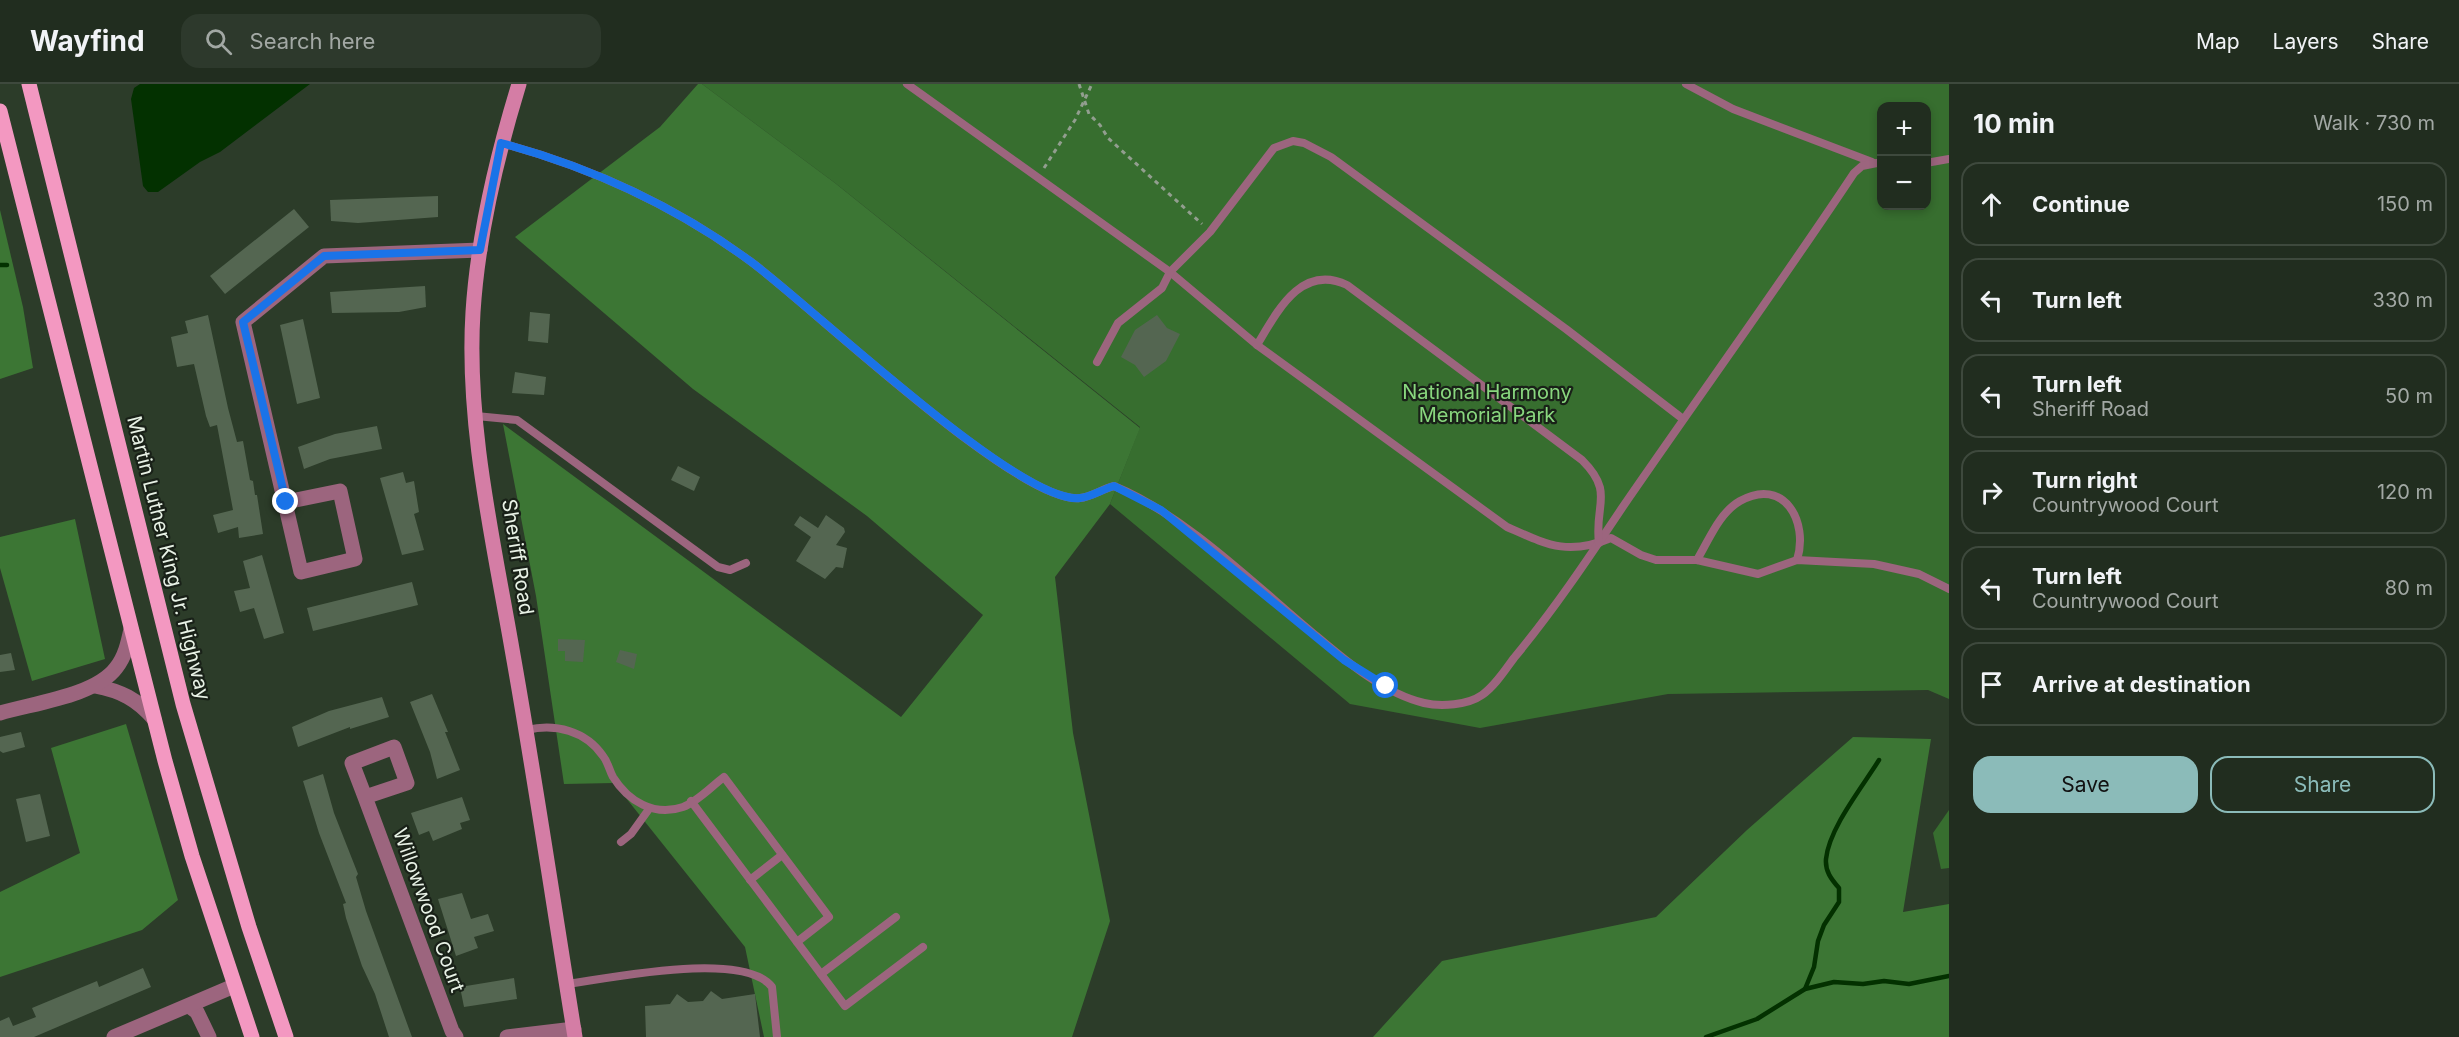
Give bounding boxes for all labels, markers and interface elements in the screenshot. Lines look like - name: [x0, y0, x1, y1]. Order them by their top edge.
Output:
- search box: [181, 14, 601, 68]
- text: Wayfind: [30, 24, 145, 58]
- icon: search: [202, 25, 235, 58]
- text: Search here: [250, 28, 375, 54]
- text: Map: [2196, 29, 2240, 54]
- text: Layers: [2273, 29, 2339, 54]
- text: Share: [2372, 29, 2429, 54]
- map controls: [1877, 102, 1931, 210]
- button: +: [1877, 102, 1931, 156]
- text: 10 min: [1973, 108, 2055, 139]
- text: Walk · 730 m: [2313, 111, 2435, 135]
- button: −: [1877, 156, 1931, 210]
- icon: ahead: [1975, 188, 2008, 221]
- text: Continue: [2032, 191, 2130, 217]
- text: 150 m: [2377, 192, 2433, 216]
- icon: left: [1975, 284, 2008, 317]
- text: Turn left: [2032, 287, 2122, 313]
- text: 330 m: [2373, 288, 2433, 312]
- text: Turn left: [2032, 371, 2122, 397]
- park label: National Harmony Memorial Park: [1402, 380, 1572, 427]
- icon: left: [1975, 380, 2008, 413]
- text: 50 m: [2385, 384, 2433, 408]
- text: Sheriff Road: [2032, 397, 2149, 421]
- street label: Martin Luther King Jr. Highway: [122, 413, 216, 703]
- text: Turn right: [2032, 467, 2138, 493]
- icon: right: [1975, 476, 2008, 509]
- text: 120 m: [2377, 480, 2433, 504]
- route end: [272, 488, 298, 514]
- text: Countrywood Court: [2032, 493, 2219, 517]
- street label: Sheriff Road: [497, 497, 539, 617]
- text: Turn left: [2032, 563, 2122, 589]
- icon: left: [1975, 572, 2008, 605]
- text: 80 m: [2385, 576, 2433, 600]
- text: Countrywood Court: [2032, 589, 2219, 613]
- icon: arrive: [1975, 668, 2008, 701]
- text: Arrive at destination: [2032, 671, 2251, 697]
- route start: [1372, 672, 1398, 698]
- button: Save: [1973, 756, 2198, 813]
- button: Share: [2210, 756, 2435, 813]
- street label: Willowwood Court: [388, 825, 470, 996]

